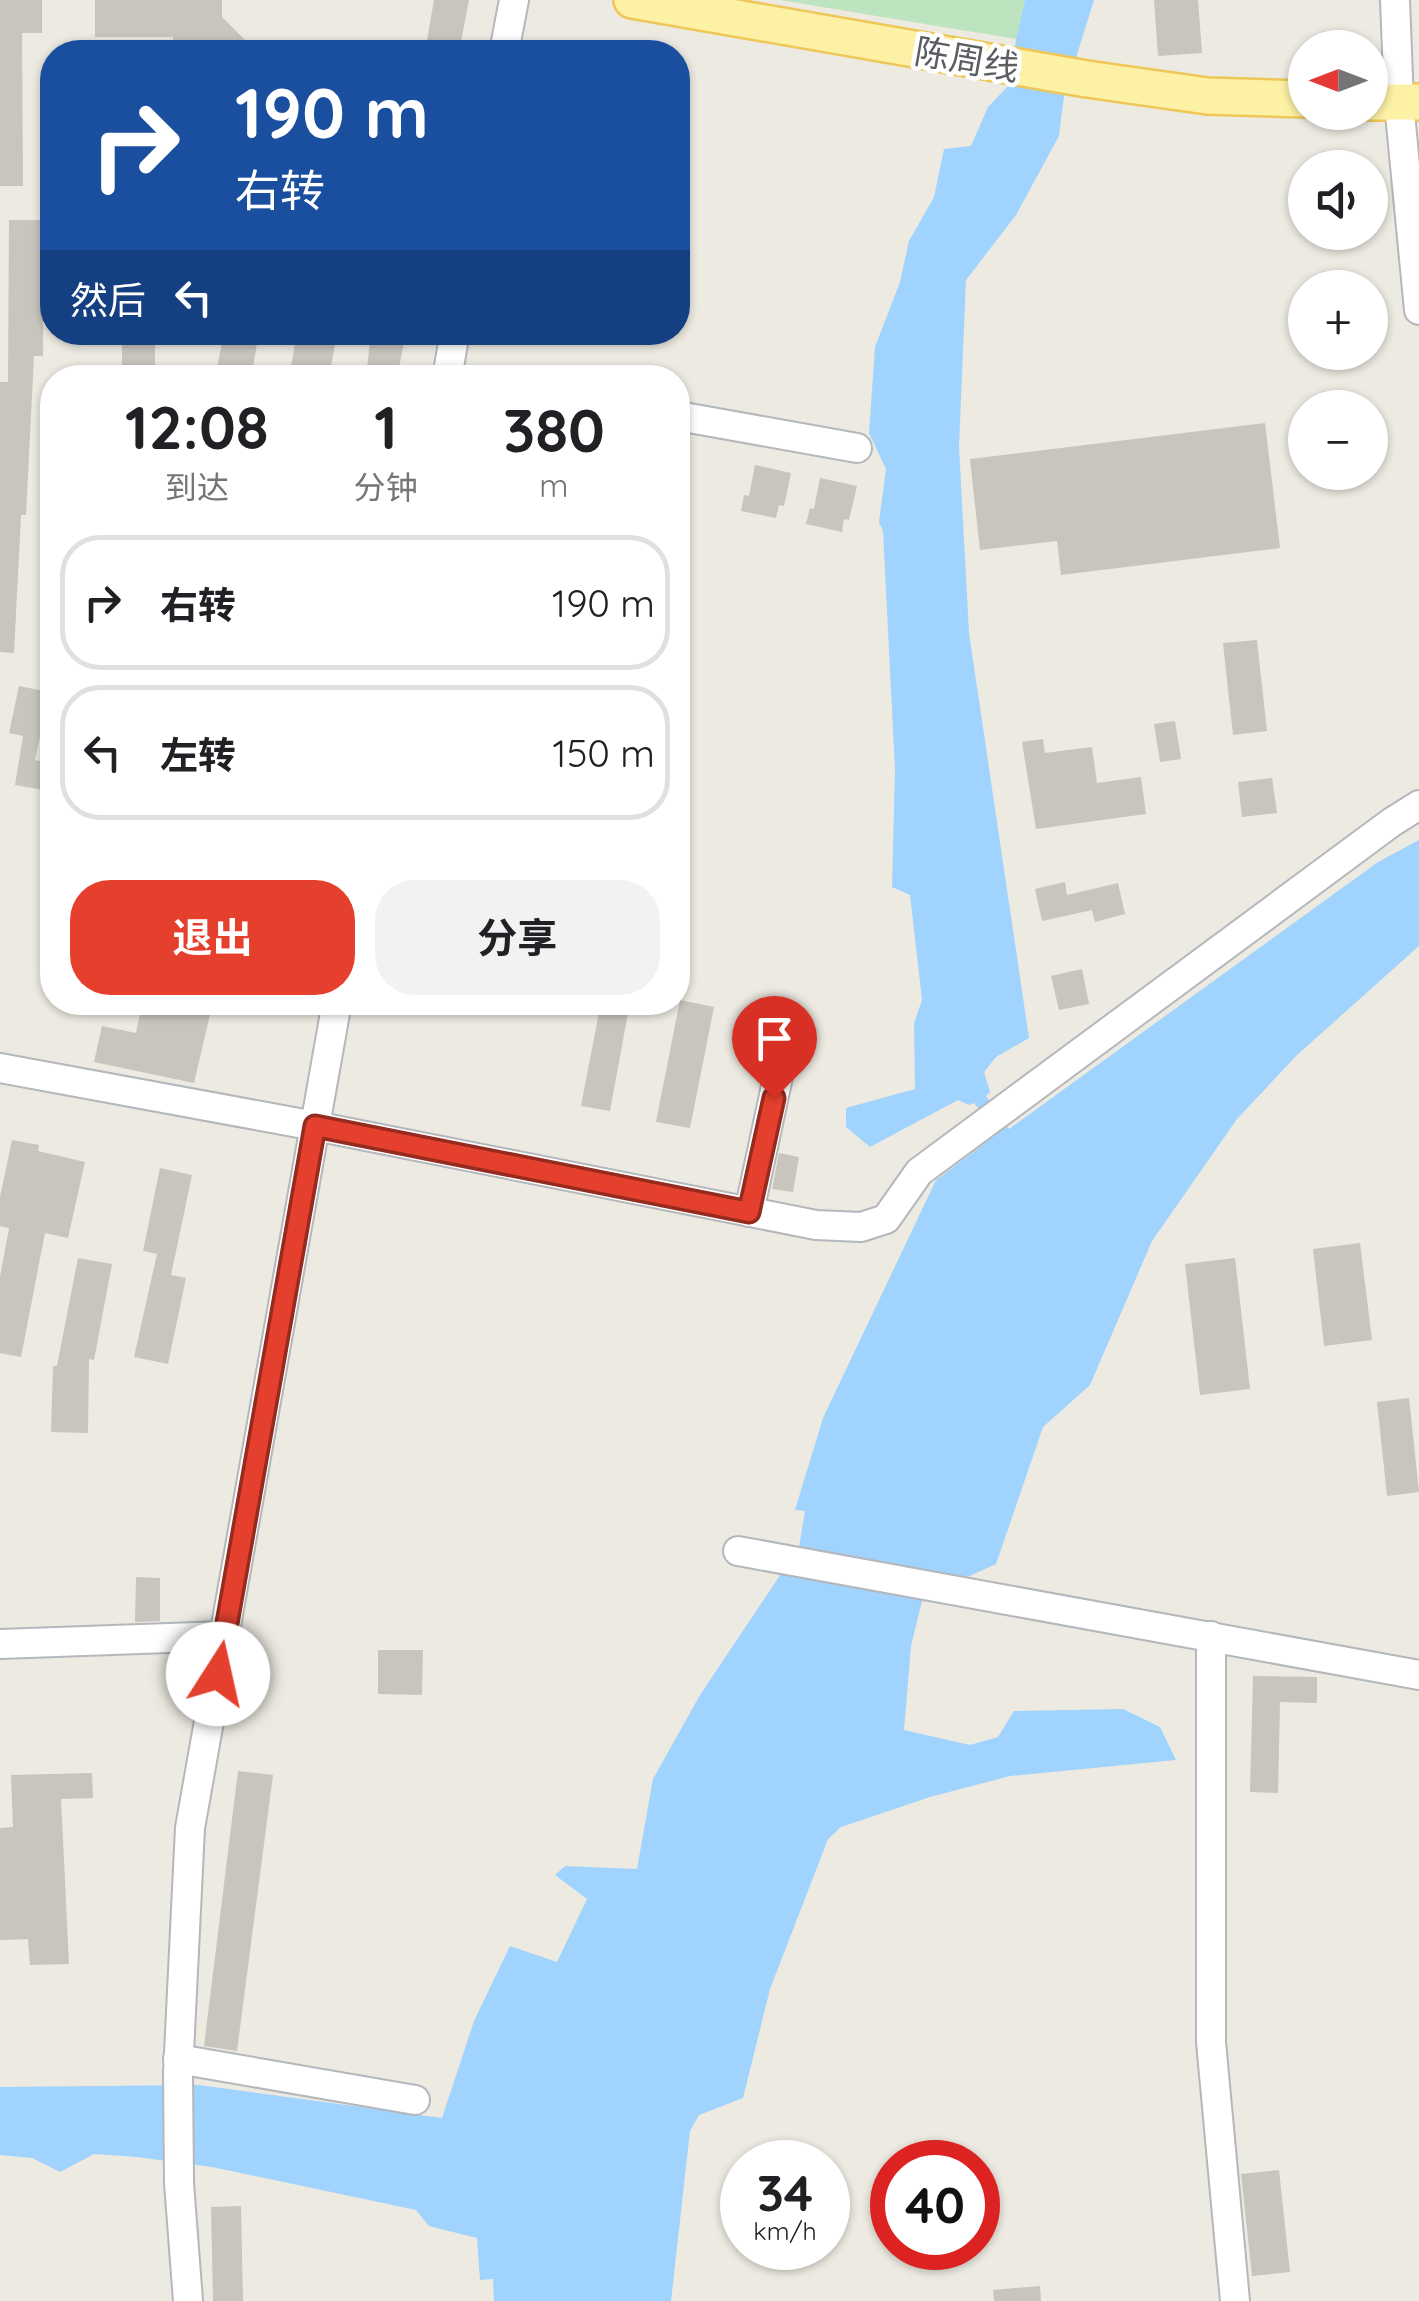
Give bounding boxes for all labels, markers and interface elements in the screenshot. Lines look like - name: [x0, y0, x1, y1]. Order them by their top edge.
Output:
- street label: 陈周线: [911, 28, 1023, 90]
- north arrow: [1288, 30, 1388, 130]
- map controls: [1288, 30, 1388, 490]
- text: 190 m: [235, 68, 429, 156]
- icon: right: [70, 80, 200, 210]
- button: sound: [1288, 150, 1388, 250]
- text: 右转: [235, 162, 325, 218]
- icon: left: [166, 270, 221, 325]
- button: +: [1288, 270, 1388, 370]
- text: 然后: [70, 276, 146, 324]
- text: 12:08: [125, 389, 269, 464]
- text: 1: [374, 389, 397, 464]
- button: −: [1288, 390, 1388, 490]
- text: 380: [503, 392, 605, 467]
- text: m: [539, 465, 569, 505]
- text: 到达: [165, 467, 229, 507]
- text: 分钟: [354, 467, 418, 507]
- icon: right: [75, 575, 130, 630]
- text: 190 m: [552, 579, 655, 627]
- text: 右转: [160, 581, 236, 629]
- icon: left: [75, 725, 130, 780]
- text: 150 m: [553, 729, 655, 777]
- text: 左转: [160, 731, 236, 779]
- button: 退出: [70, 880, 355, 995]
- button: 分享: [375, 880, 660, 995]
- pin: [732, 996, 817, 1099]
- icon: arrive: [747, 1011, 802, 1066]
- position arrow: [166, 1622, 270, 1726]
- speed limit sign: 40: [870, 2140, 1000, 2270]
- text: 34: [757, 2161, 813, 2224]
- text: km/h: [753, 2215, 817, 2246]

